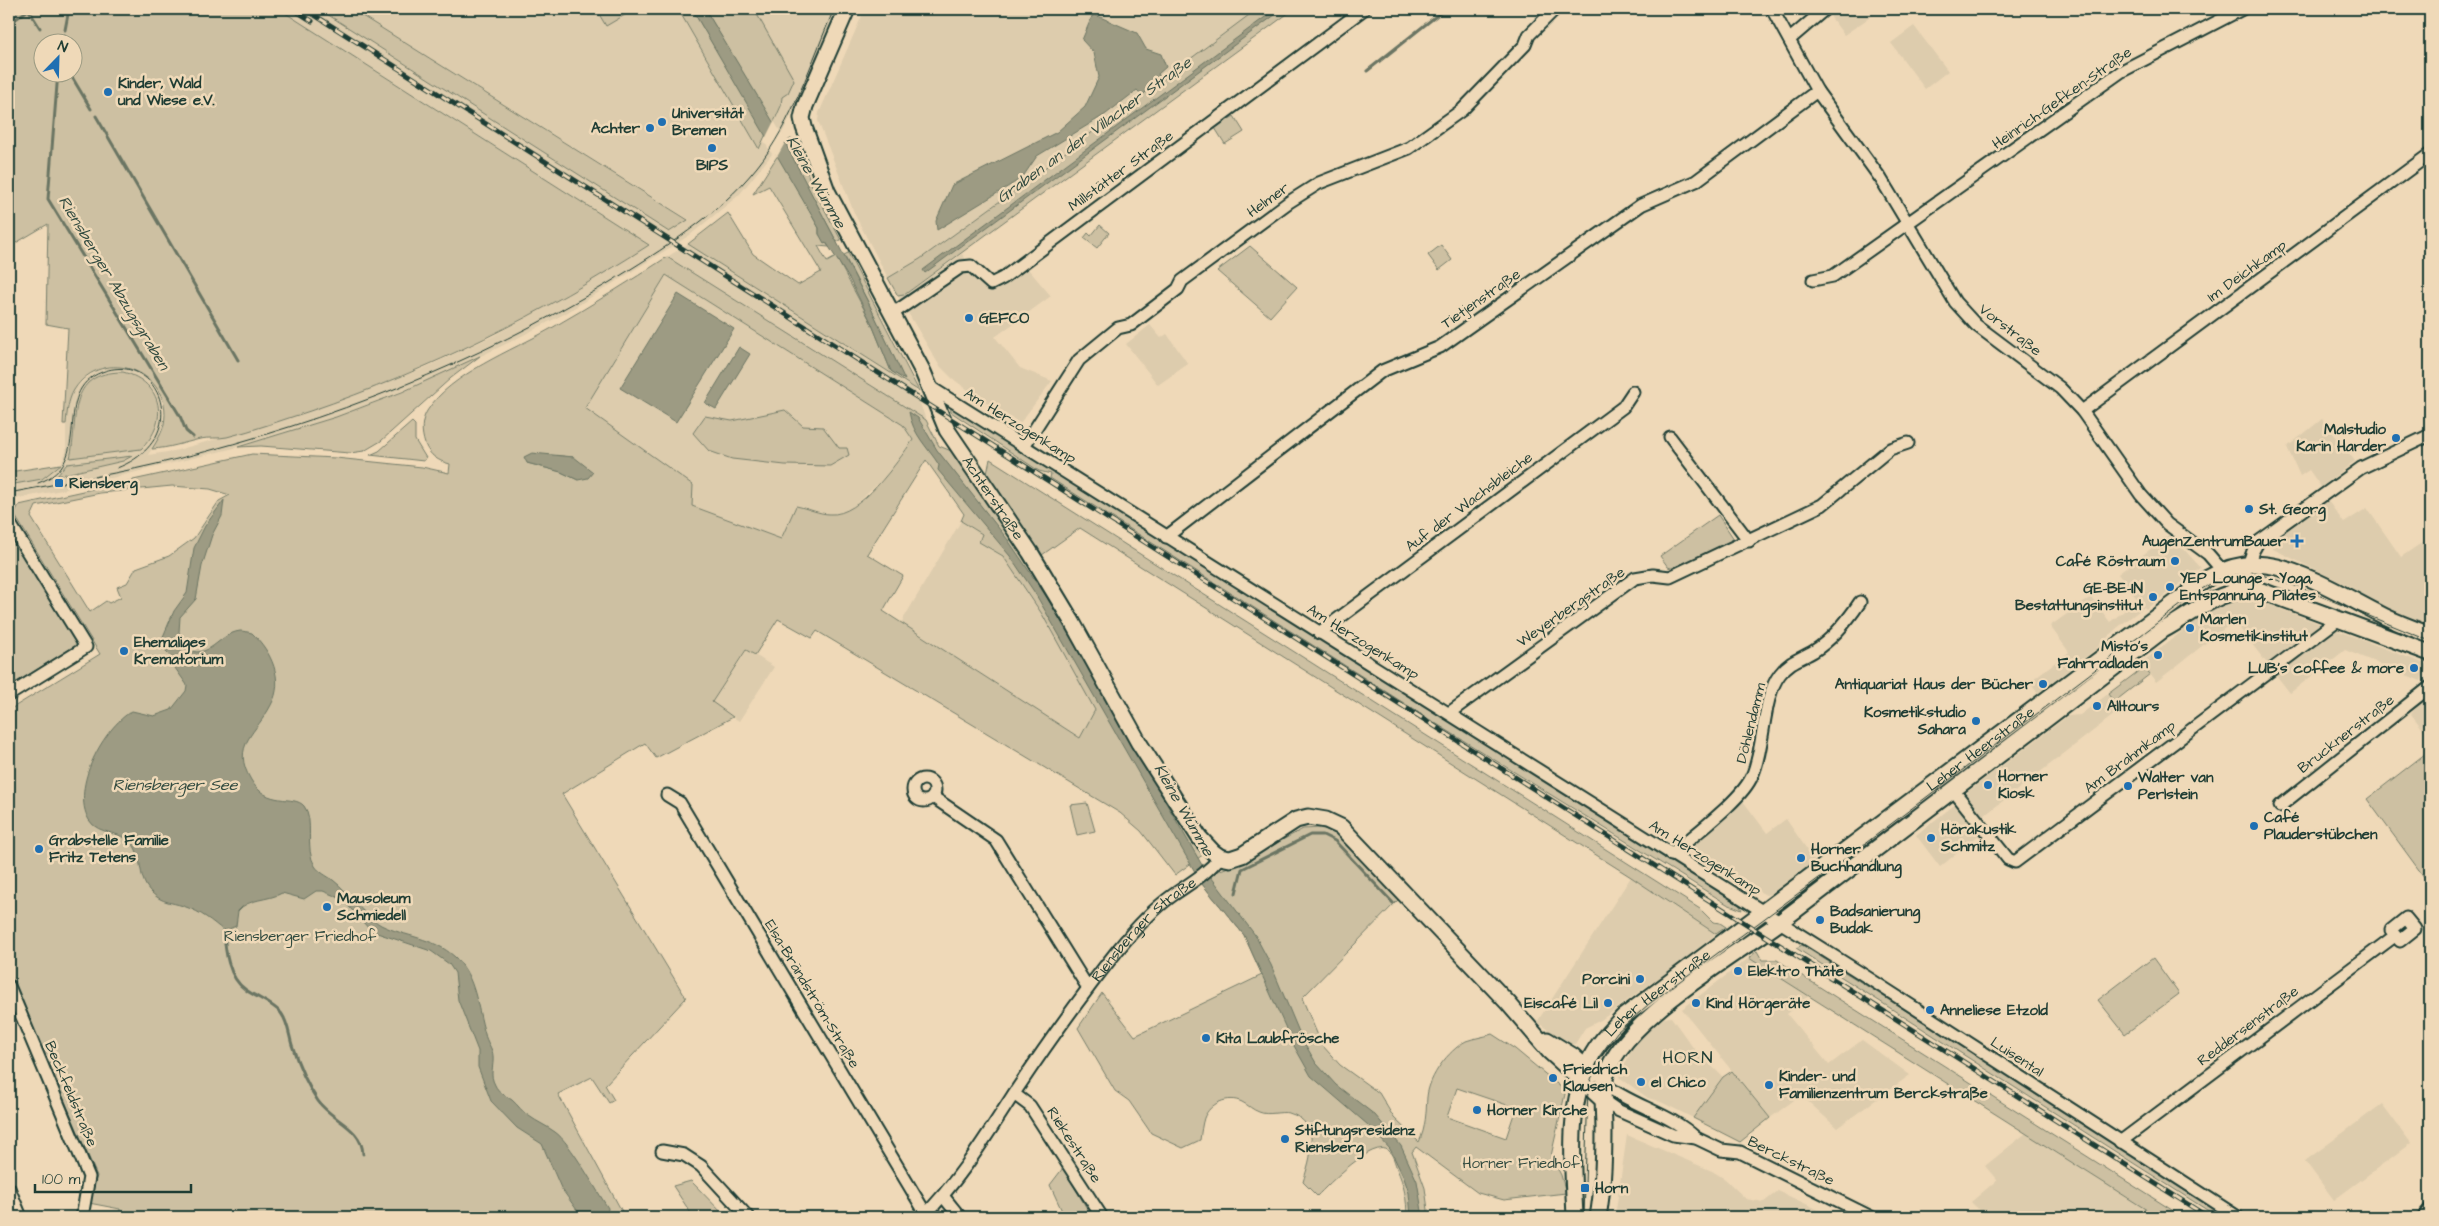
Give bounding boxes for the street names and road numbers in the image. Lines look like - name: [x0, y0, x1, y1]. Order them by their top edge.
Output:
- street label: Heinrich-Gefken-Straße: [1988, 42, 2136, 154]
- street label: Millstätter Straße: [1064, 126, 1178, 216]
- street label: Helmer: [1243, 178, 1293, 222]
- street label: Im Deichkamp: [2203, 235, 2291, 307]
- street label: Tietjenstraße: [1437, 264, 1525, 334]
- street label: Vorstraße: [1974, 299, 2046, 361]
- street label: Am Herzogenkamp: [959, 383, 1080, 470]
- street label: Auf der Wachsbleiche: [1401, 447, 1537, 557]
- street label: Achterstraße: [957, 452, 1029, 544]
- street label: Weyerbergstraße: [1513, 562, 1630, 653]
- street label: Am Herzogenkamp: [1302, 599, 1423, 686]
- street label: Döhlendamm: [1731, 680, 1771, 765]
- street label: Brucknerstraße: [2293, 690, 2399, 778]
- street label: Leher Heerstraße: [1922, 701, 2039, 796]
- street label: Am Brahmkamp: [2080, 716, 2180, 798]
- street label: Am Herzogenkamp: [1644, 815, 1765, 902]
- street label: Riensberger Straße: [1086, 872, 1200, 986]
- street label: Elsa-Brändström-Straße: [759, 916, 865, 1072]
- street label: Leher Heerstraße: [1599, 944, 1715, 1041]
- street label: Reddersenstraße: [2193, 981, 2303, 1071]
- street label: Luisental: [1986, 1032, 2048, 1082]
- street label: Beckfeldstraße: [39, 1038, 103, 1150]
- street label: Riekestraße: [1042, 1103, 1106, 1187]
- street label: Berckstraße: [1744, 1131, 1838, 1191]

